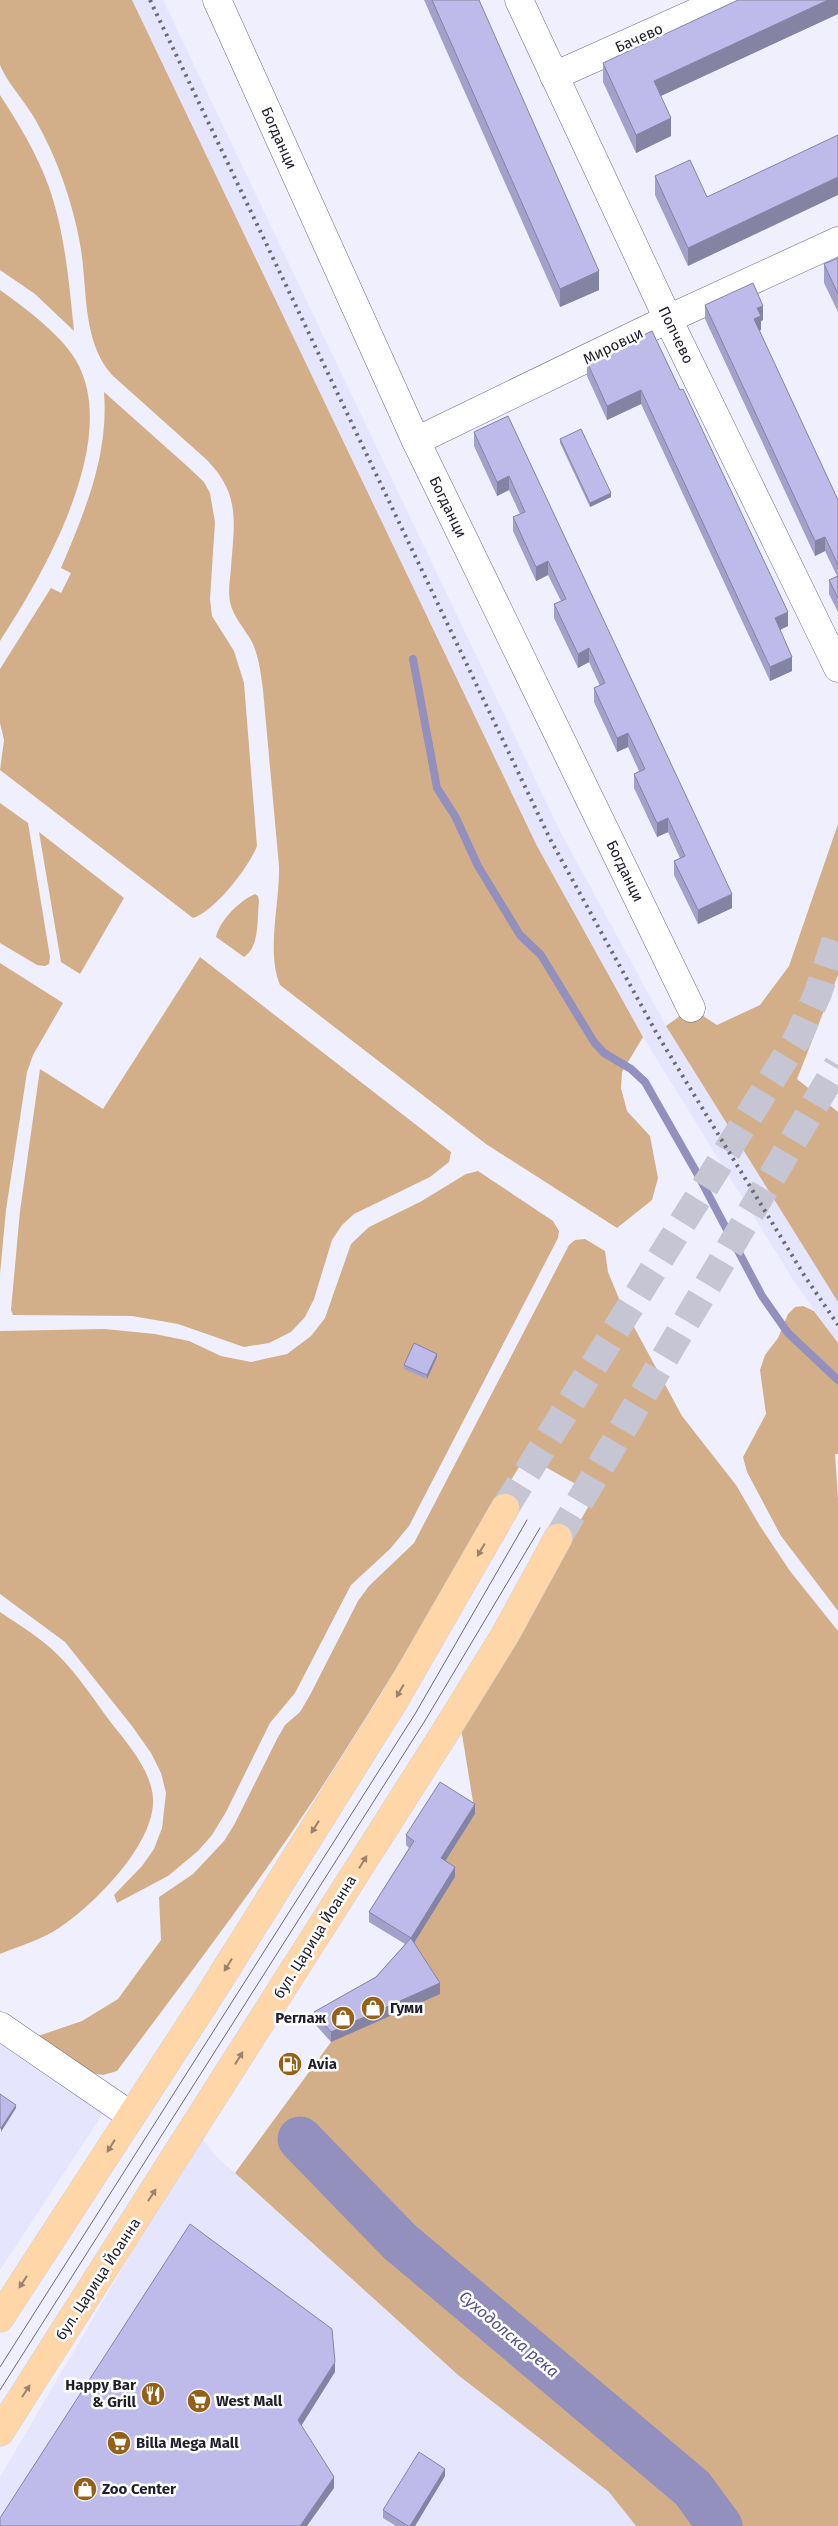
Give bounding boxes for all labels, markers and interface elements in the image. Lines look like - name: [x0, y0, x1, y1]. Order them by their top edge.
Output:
- street label: Бачево: [612, 20, 666, 56]
- street label: Богданци: [257, 104, 301, 172]
- street label: Попчево: [654, 303, 698, 367]
- street label: Мировци: [580, 324, 646, 368]
- street label: Богданци: [425, 473, 471, 541]
- street label: Богданци: [602, 837, 648, 905]
- one-way arrow: [477, 1543, 485, 1558]
- one-way arrow: [395, 1684, 404, 1697]
- one-way arrow: [310, 1821, 319, 1834]
- one-way arrow: [358, 1855, 368, 1868]
- street label: бул. Царица Йоанна: [270, 1872, 360, 2002]
- one-way arrow: [223, 1958, 233, 1972]
- shop icon: Гуми: [360, 1995, 386, 2021]
- place label: Гуми: [390, 1999, 423, 2017]
- shop icon: Реглаж: [330, 2005, 356, 2031]
- place label: Реглаж: [275, 2009, 327, 2027]
- one-way arrow: [234, 2051, 244, 2065]
- fuel station icon: Avia: [277, 2051, 303, 2077]
- place label: Avia: [307, 2055, 337, 2073]
- one-way arrow: [107, 2139, 116, 2152]
- one-way arrow: [147, 2189, 156, 2202]
- street label: бул. Царица Йоанна: [52, 2215, 144, 2343]
- one-way arrow: [18, 2275, 28, 2289]
- water label: Суходолска река: [455, 2287, 563, 2381]
- place label: Happy Bar & Grill: [65, 2376, 137, 2411]
- restaurant icon: Happy Bar & Grill: [140, 2381, 166, 2407]
- one-way arrow: [22, 2384, 31, 2398]
- supermarket icon: West Mall: [186, 2388, 212, 2414]
- place label: West Mall: [216, 2392, 283, 2410]
- supermarket icon: Billa Mega Mall: [106, 2430, 132, 2456]
- place label: Billa Mega Mall: [136, 2434, 239, 2452]
- shop icon: Zoo Center: [72, 2476, 98, 2502]
- place label: Zoo Center: [102, 2480, 177, 2498]

